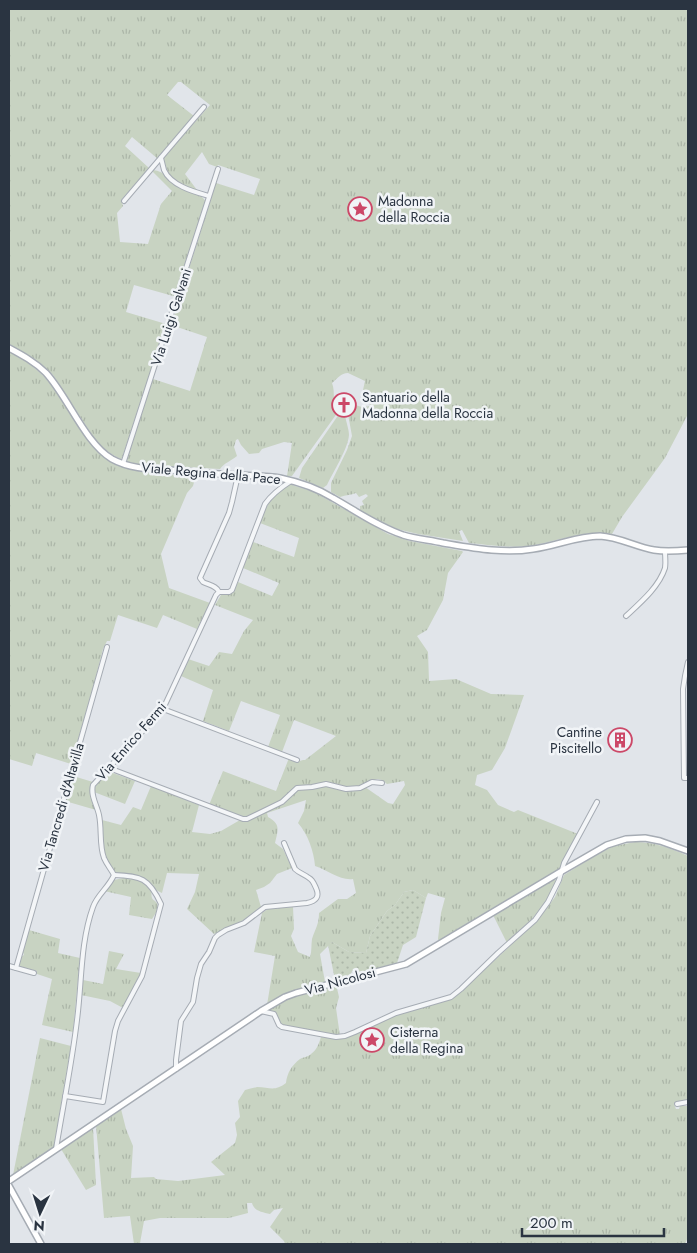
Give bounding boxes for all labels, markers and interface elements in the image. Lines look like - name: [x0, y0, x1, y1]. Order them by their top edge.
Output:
- place label: Madonna della Roccia: [378, 191, 450, 227]
- place icon: Madonna della Roccia: [347, 196, 373, 222]
- street label: Via Luigi Galvani: [146, 266, 196, 368]
- place label: Santuario della Madonna della Roccia: [362, 387, 493, 423]
- church icon: Santuario della Madonna della Roccia: [331, 392, 357, 418]
- street label: Viale Regina della Pace: [141, 457, 281, 489]
- street label: Via Enrico Fermi: [91, 697, 171, 785]
- place label: Cantine Piscitello: [550, 722, 602, 758]
- building icon: Cantine Piscitello: [607, 727, 633, 753]
- street label: Via Tancredi d'Altavilla: [33, 740, 89, 874]
- street label: Via Nicolosi: [302, 962, 378, 1000]
- place label: Cisterna della Regina: [390, 1022, 463, 1058]
- place icon: Cisterna della Regina: [359, 1027, 385, 1053]
- north arrow: [15, 1188, 65, 1238]
- scale bar: [522, 1206, 664, 1238]
- text: 200 m: [530, 1212, 573, 1234]
- text: N: [33, 1216, 45, 1236]

